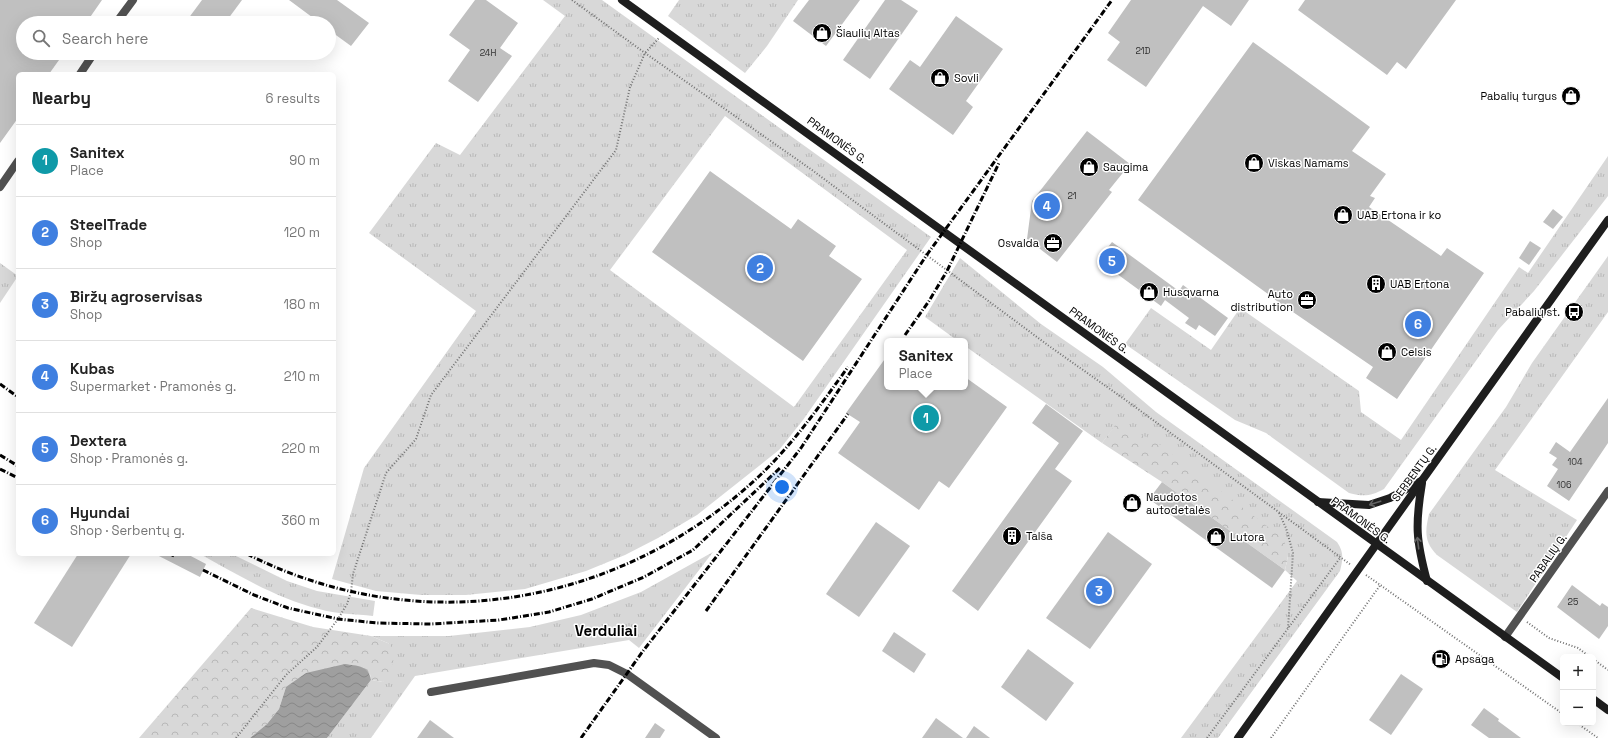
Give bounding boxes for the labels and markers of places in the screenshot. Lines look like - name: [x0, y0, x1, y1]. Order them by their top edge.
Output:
- shop icon: Šiaulių Altas: [811, 22, 833, 44]
- place label: Šiaulių Altas: [836, 26, 900, 40]
- shop icon: Sovli: [929, 67, 951, 89]
- place label: Sovli: [954, 71, 979, 85]
- shop icon: Pabalių turgus: [1560, 85, 1582, 107]
- place label: Pabalių turgus: [1481, 89, 1557, 103]
- shop icon: Viskas Namams: [1243, 152, 1265, 174]
- shop icon: Saugima: [1078, 156, 1100, 178]
- place label: Viskas Namams: [1268, 156, 1349, 170]
- place label: Saugima: [1103, 160, 1149, 174]
- pin: 4: [1034, 191, 1060, 221]
- shop icon: UAB Ertona ir ko: [1332, 204, 1354, 226]
- place label: UAB Ertona ir ko: [1357, 208, 1441, 222]
- office icon: Osvalda: [1042, 232, 1064, 254]
- place label: Osvalda: [998, 236, 1040, 250]
- pin: 5: [1099, 246, 1125, 276]
- pin: 2: [747, 253, 773, 283]
- building icon: UAB Ertona: [1365, 273, 1387, 295]
- place label: UAB Ertona: [1390, 277, 1450, 291]
- shop icon: Husqvarna: [1138, 281, 1160, 303]
- place label: Husqvarna: [1163, 285, 1220, 299]
- place label: Auto distribution: [1231, 287, 1293, 314]
- office icon: Auto distribution: [1296, 289, 1318, 311]
- bus stop icon: Pabalių st.: [1563, 301, 1585, 323]
- place label: Pabalių st.: [1505, 305, 1560, 319]
- pin: 6: [1405, 309, 1431, 339]
- shop icon: Celsis: [1376, 341, 1398, 363]
- place label: Celsis: [1401, 345, 1432, 359]
- pin: 1: [913, 403, 939, 433]
- place label: Naudotos autodetalės: [1146, 490, 1211, 517]
- shop icon: Naudotos autodetalės: [1121, 492, 1143, 514]
- building icon: Talša: [1001, 525, 1023, 547]
- shop icon: Lutora: [1205, 526, 1227, 548]
- place label: Talša: [1026, 529, 1053, 543]
- place label: Lutora: [1230, 530, 1265, 544]
- pin: 3: [1086, 576, 1112, 606]
- fuel station icon: Apsaga: [1430, 648, 1452, 670]
- place label: Apsaga: [1455, 652, 1495, 666]

